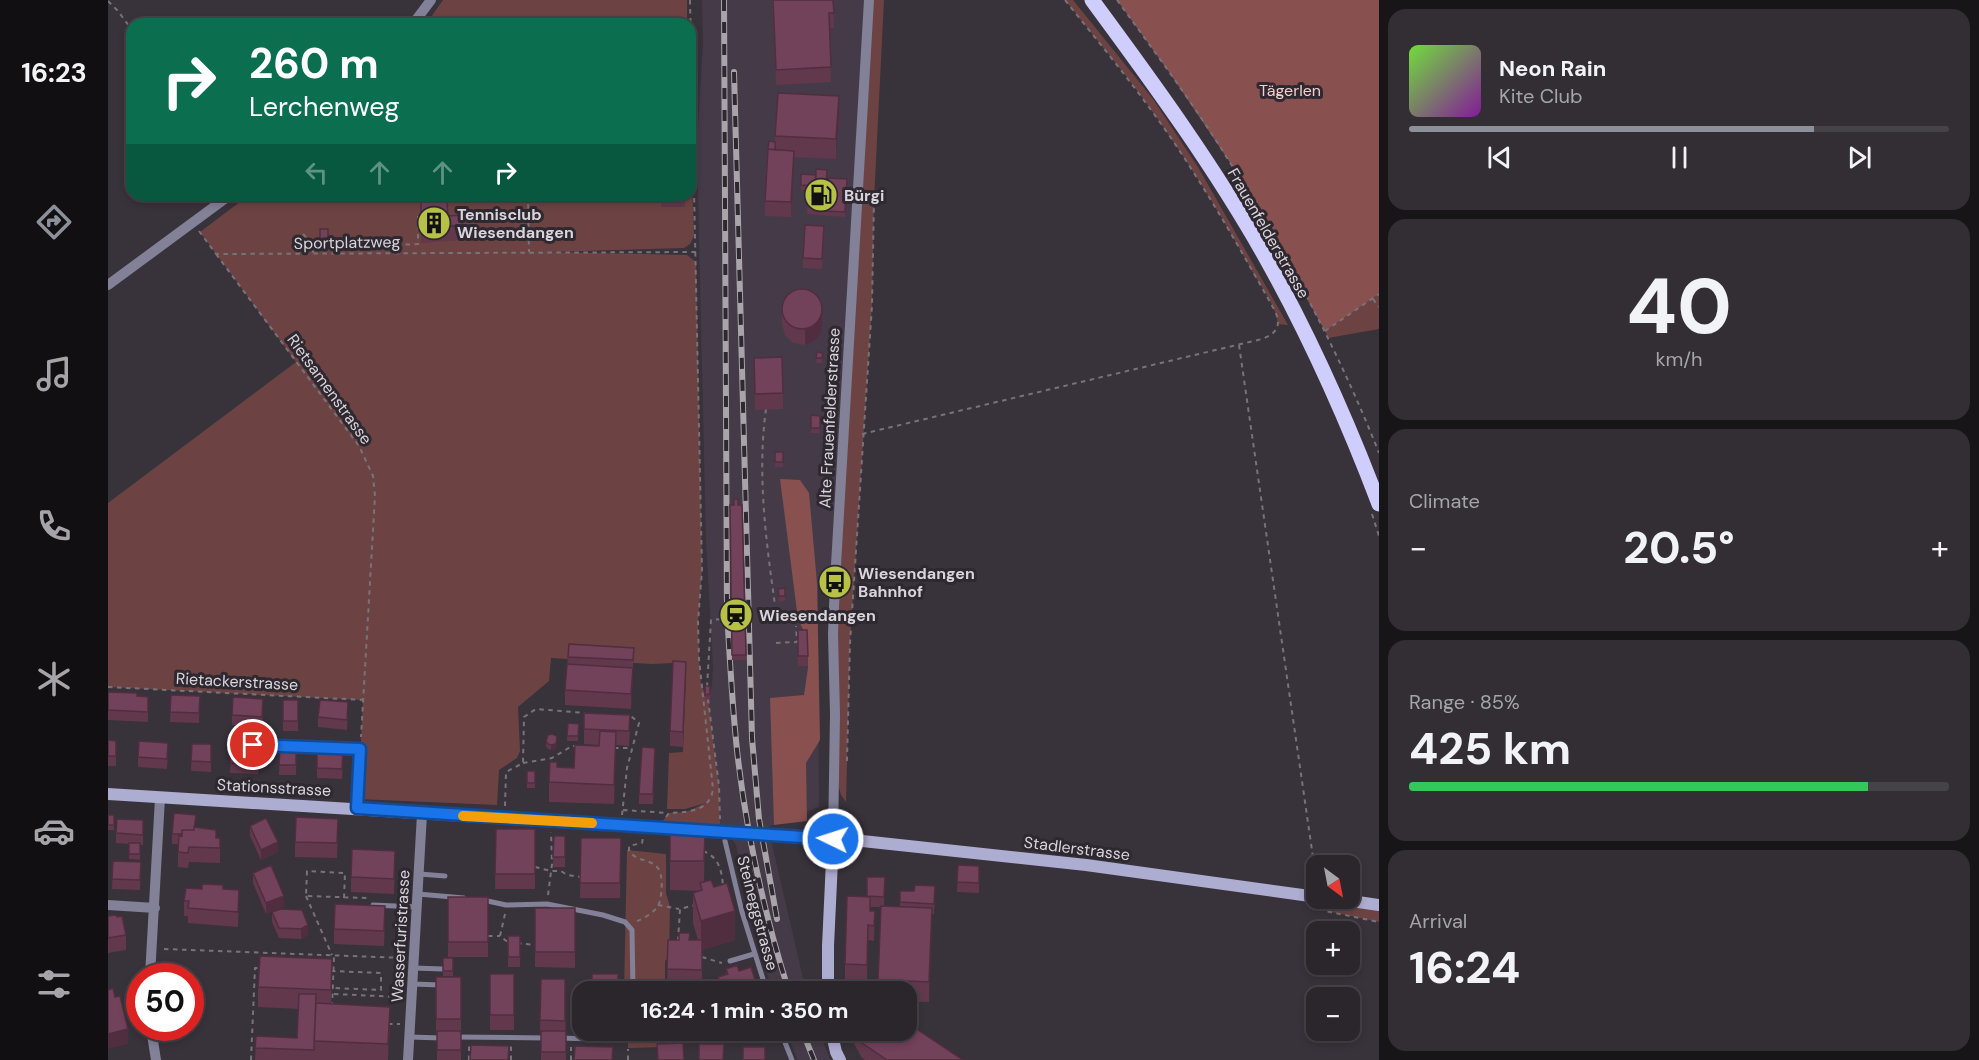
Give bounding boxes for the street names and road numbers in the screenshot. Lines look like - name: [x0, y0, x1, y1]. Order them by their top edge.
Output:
- street label: Frauenfelderstrasse: [1223, 164, 1314, 302]
- street label: Sportplatzweg: [294, 231, 401, 254]
- street label: Alte Frauenfelderstrasse: [814, 327, 845, 509]
- street label: Rietsamenstrasse: [282, 330, 377, 449]
- street label: Rietackerstrasse: [175, 668, 299, 695]
- street label: Stationsstrasse: [216, 774, 332, 801]
- street label: Stadlerstrasse: [1023, 832, 1131, 865]
- street label: Steineggstrasse: [732, 853, 783, 973]
- street label: Wasserfuristrasse: [387, 869, 414, 1003]

